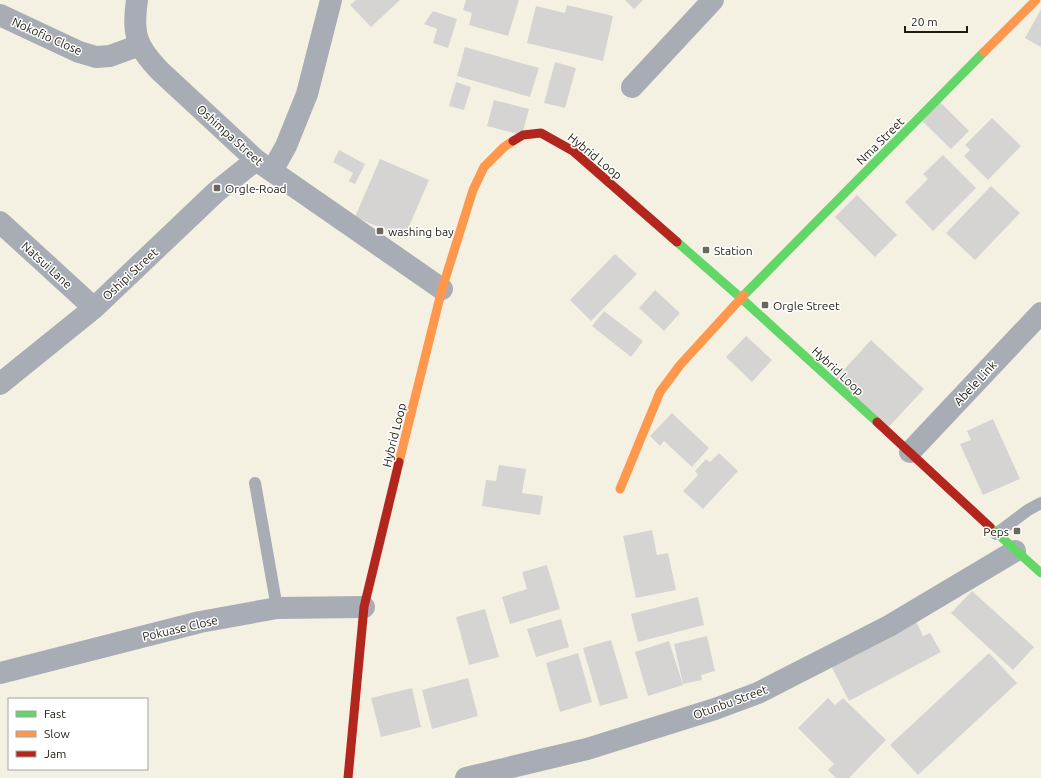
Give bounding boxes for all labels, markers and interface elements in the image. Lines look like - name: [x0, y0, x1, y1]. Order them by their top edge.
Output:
- scale bar: [905, 8, 967, 34]
- street label: Nokofio Close: [10, 15, 84, 57]
- text: 20 m: [911, 15, 938, 28]
- street label: Oshimpa Street: [194, 102, 266, 168]
- street label: Nma Street: [854, 115, 906, 167]
- street label: Hybrid Loop: [565, 130, 625, 182]
- place label: Orgle-Road: [225, 182, 287, 195]
- marker: Orgle-Road: [212, 183, 222, 193]
- place label: washing bay: [388, 225, 454, 238]
- marker: washing bay: [375, 226, 385, 236]
- street label: Natsui Lane: [19, 239, 75, 291]
- place label: Station: [714, 244, 753, 257]
- street label: Oshipi Street: [100, 245, 160, 303]
- marker: Station: [701, 245, 711, 255]
- place label: Orgle Street: [773, 299, 840, 312]
- marker: Orgle Street: [760, 300, 770, 310]
- street label: Hybrid Loop: [810, 344, 866, 398]
- street label: Abele Link: [951, 358, 999, 408]
- street label: Hybrid Loop: [380, 402, 408, 468]
- place label: Peps: [983, 525, 1009, 538]
- marker: Peps: [1012, 526, 1022, 536]
- street label: Pokuase Close: [141, 613, 219, 643]
- street label: Otunbu Street: [691, 682, 769, 721]
- legend: [8, 698, 148, 770]
- text: Fast: [44, 707, 66, 720]
- text: Slow: [44, 727, 70, 740]
- text: Jam: [44, 747, 66, 760]

